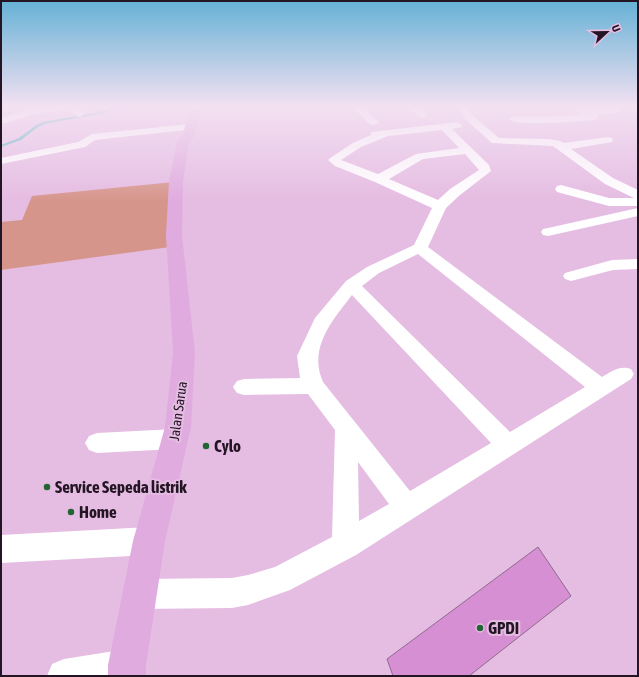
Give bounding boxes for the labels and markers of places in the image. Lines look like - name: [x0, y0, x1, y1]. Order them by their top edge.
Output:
- place label: Cylo: [214, 436, 241, 456]
- marker: Cylo: [201, 441, 211, 451]
- place label: Service Sepeda listrik: [55, 477, 187, 497]
- marker: Service Sepeda listrik: [42, 482, 52, 492]
- place label: Home: [79, 502, 117, 522]
- marker: Home: [66, 507, 76, 517]
- place label: GPDI: [488, 618, 519, 638]
- marker: GPDI: [475, 623, 485, 633]

